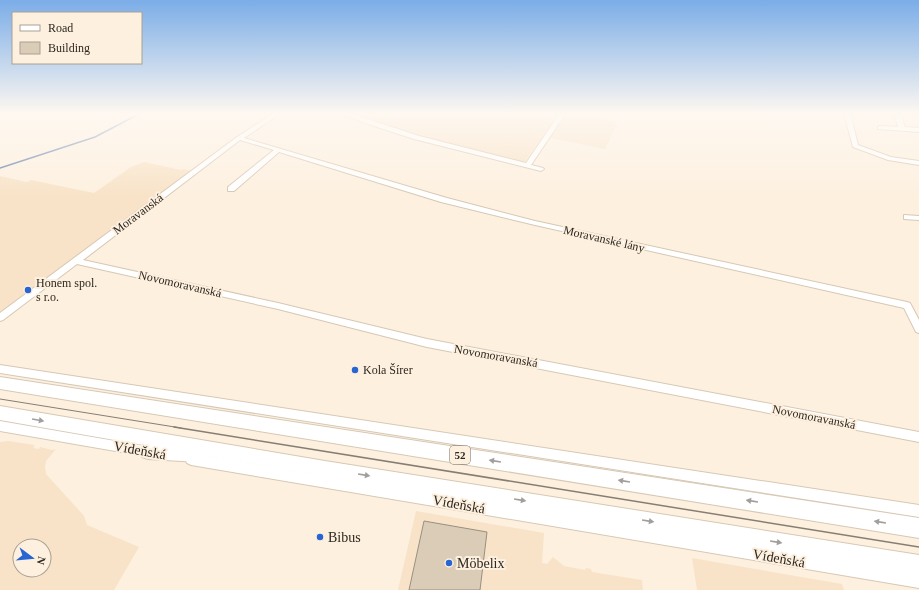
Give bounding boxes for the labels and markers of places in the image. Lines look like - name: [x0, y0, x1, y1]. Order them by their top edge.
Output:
- place label: Honem spol. s r.o.: [36, 276, 97, 304]
- marker: Honem spol. s r.o.: [23, 285, 33, 295]
- place label: Kola Šírer: [363, 363, 413, 377]
- marker: Kola Šírer: [350, 365, 360, 375]
- place label: Bibus: [328, 530, 361, 545]
- marker: Bibus: [315, 532, 325, 542]
- place label: Möbelix: [457, 556, 504, 571]
- marker: Möbelix: [444, 558, 454, 568]

